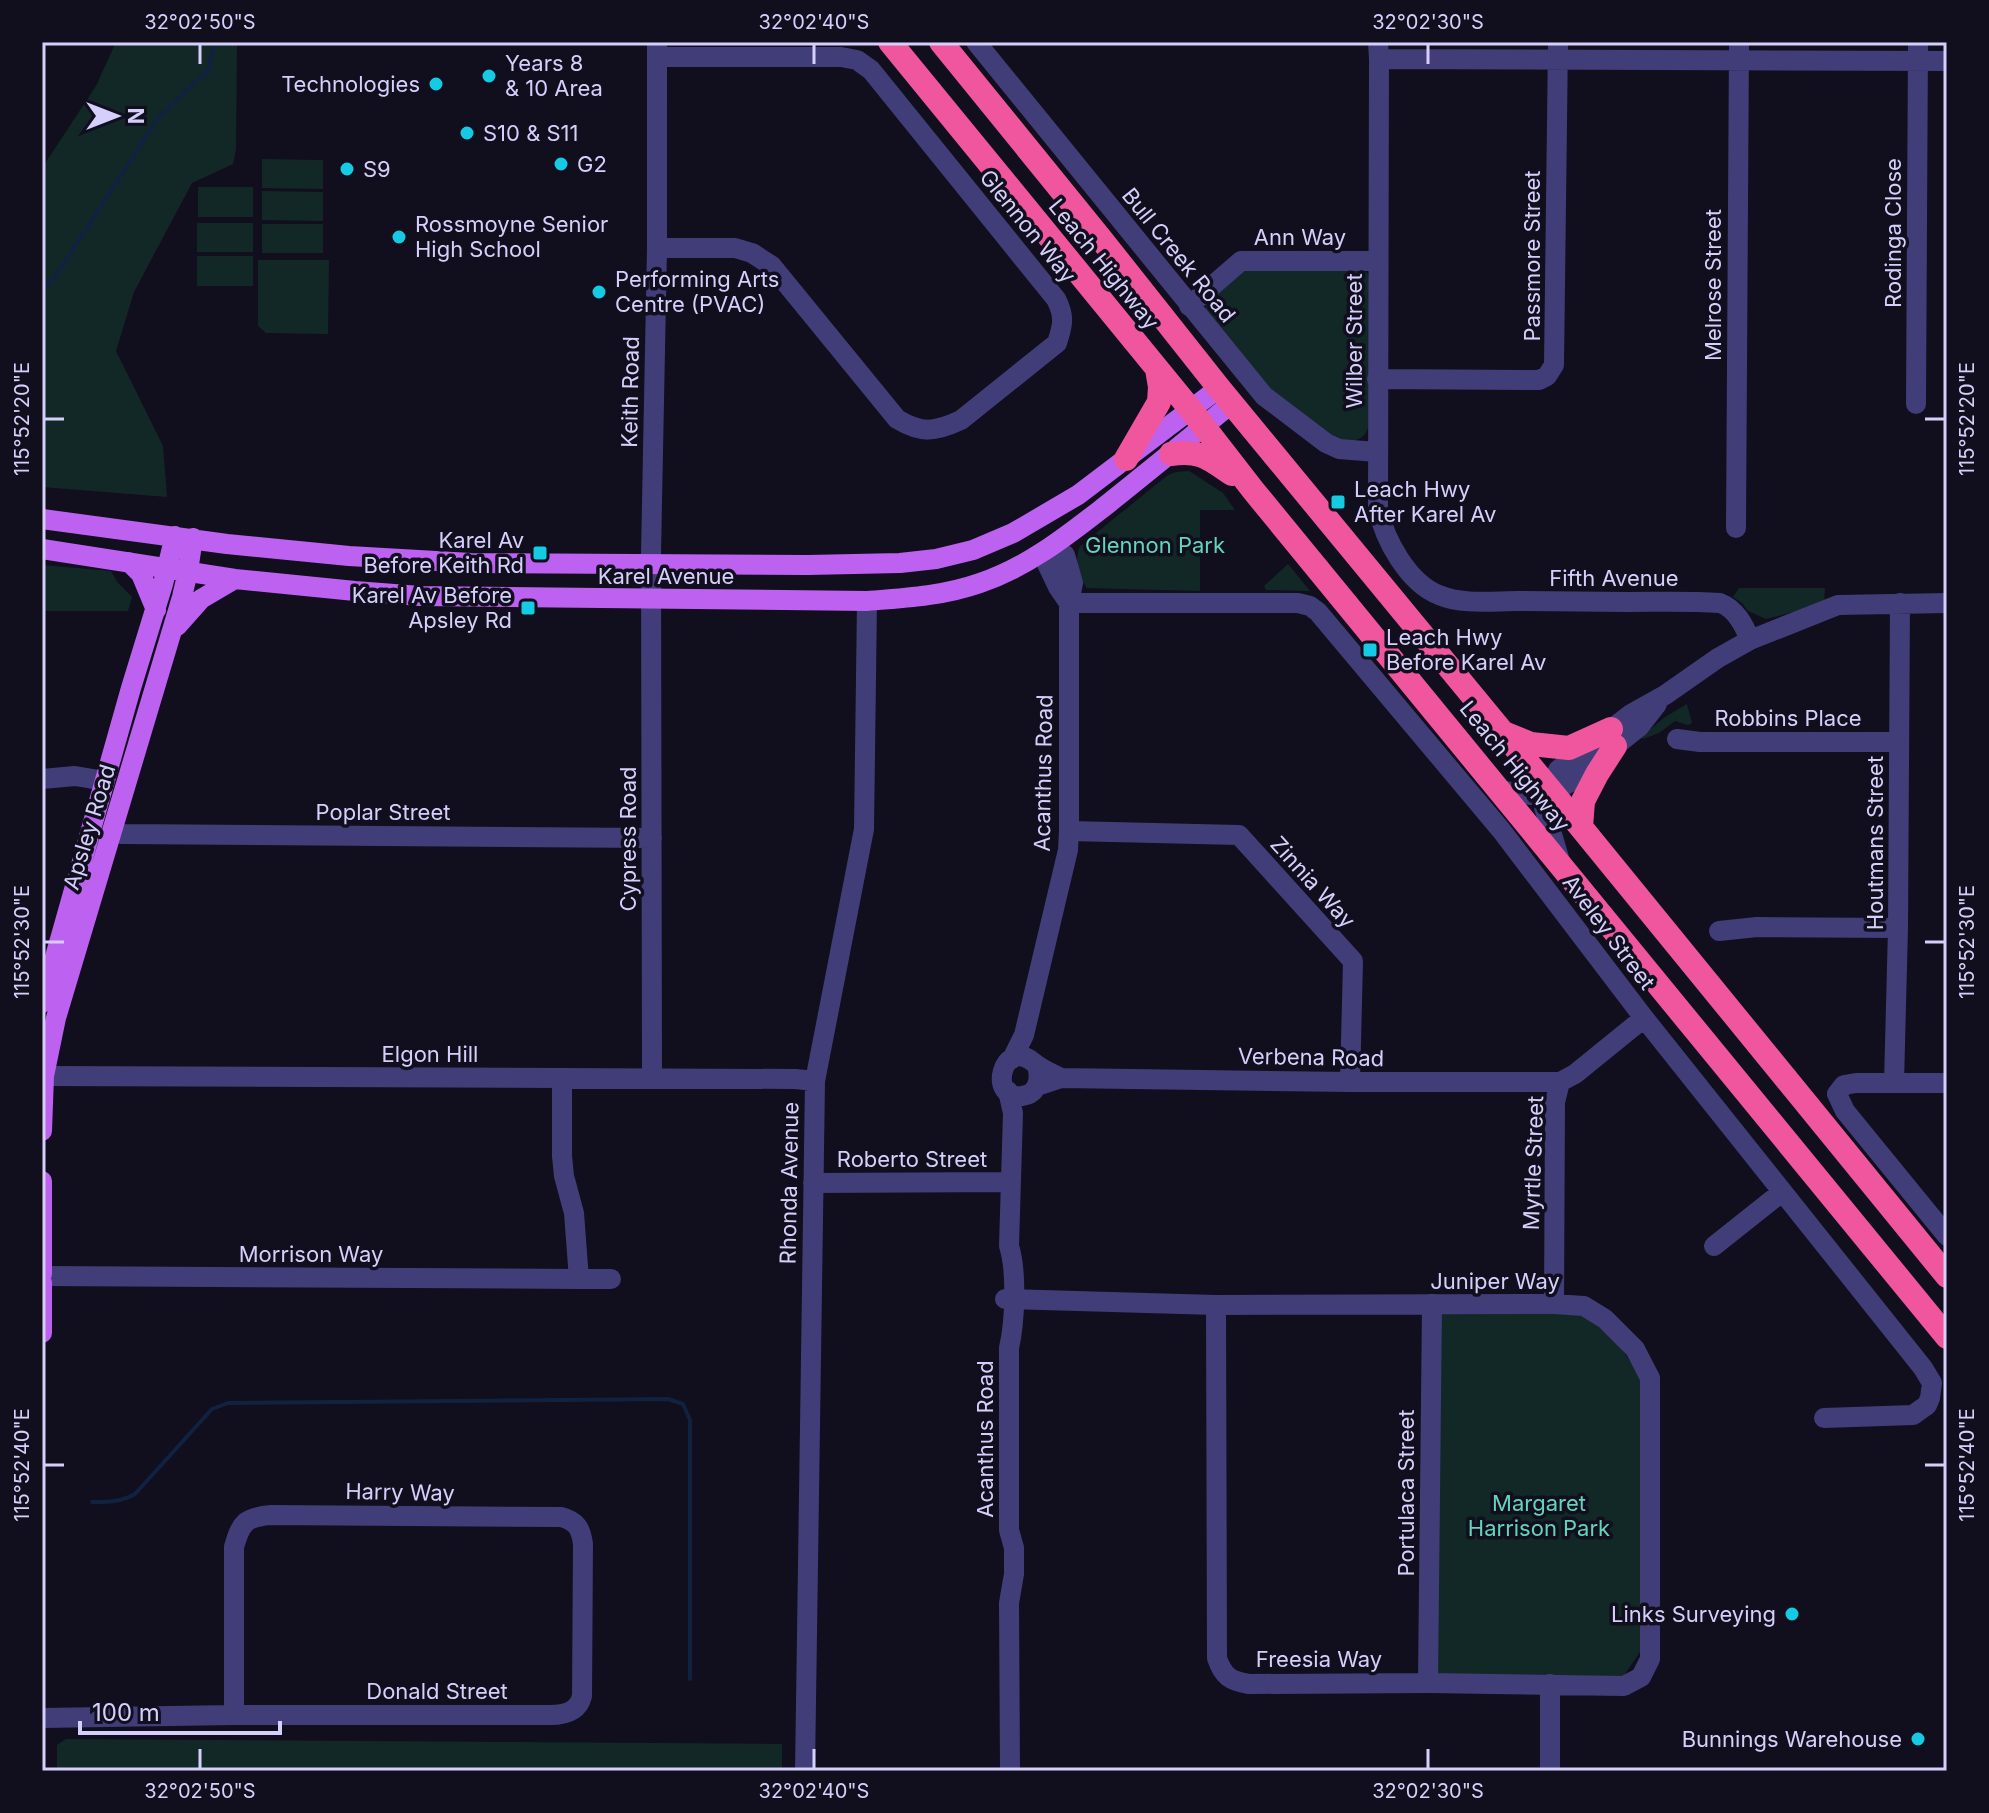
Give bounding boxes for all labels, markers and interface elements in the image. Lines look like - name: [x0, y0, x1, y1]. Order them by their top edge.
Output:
- text: 32°02'50"S: [144, 10, 256, 34]
- text: 32°02'40"S: [759, 10, 869, 34]
- text: 32°02'30"S: [1372, 10, 1484, 34]
- place label: Years 8 & 10 Area: [505, 50, 603, 101]
- marker: Years 8 & 10 Area: [480, 67, 498, 85]
- place label: Technologies: [281, 71, 420, 97]
- marker: Technologies: [427, 75, 445, 93]
- north arrow: [76, 76, 156, 156]
- text: N: [123, 108, 149, 124]
- place label: S10 & S11: [483, 120, 579, 146]
- marker: S10 & S11: [458, 124, 476, 142]
- place label: G2: [577, 151, 607, 177]
- marker: G2: [552, 155, 570, 173]
- place label: S9: [363, 156, 391, 182]
- street label: Rodinga Close: [1880, 158, 1906, 308]
- marker: S9: [338, 160, 356, 178]
- street label: Glennon Way: [975, 164, 1081, 288]
- street label: Passmore Street: [1519, 170, 1545, 342]
- street label: Bull Creek Road: [1117, 183, 1241, 327]
- street label: Leach Highway: [1043, 194, 1165, 334]
- street label: Melrose Street: [1700, 209, 1726, 361]
- place label: Rossmoyne Senior High School: [415, 211, 608, 262]
- street label: Ann Way: [1254, 224, 1346, 250]
- marker: Rossmoyne Senior High School: [390, 228, 408, 246]
- place label: Performing Arts Centre (PVAC): [615, 266, 779, 317]
- street label: Wilber Street: [1341, 273, 1367, 409]
- marker: Performing Arts Centre (PVAC): [590, 283, 608, 301]
- street label: Keith Road: [616, 336, 644, 448]
- text: 115°52'20"E: [10, 362, 34, 476]
- text: 115°52'20"E: [1955, 362, 1979, 476]
- place label: Leach Hwy After Karel Av: [1354, 476, 1496, 527]
- marker: Leach Hwy After Karel Av: [1329, 493, 1347, 511]
- place label: Karel Av Before Keith Rd: [363, 527, 524, 578]
- park label: Glennon Park: [1085, 532, 1225, 558]
- marker: Karel Av Before Keith Rd: [531, 544, 549, 562]
- street label: Karel Avenue: [598, 563, 734, 589]
- street label: Fifth Avenue: [1549, 565, 1679, 591]
- place label: Karel Av Before Apsley Rd: [352, 582, 512, 633]
- marker: Karel Av Before Apsley Rd: [519, 599, 537, 617]
- place label: Leach Hwy Before Karel Av: [1386, 624, 1546, 675]
- marker: Leach Hwy Before Karel Av: [1361, 641, 1379, 659]
- street label: Acanthus Road: [1029, 694, 1057, 852]
- street label: Leach Highway: [1454, 696, 1576, 836]
- street label: Robbins Place: [1714, 705, 1862, 731]
- street label: Houtmans Street: [1862, 756, 1888, 930]
- street label: Apsley Road: [58, 761, 120, 893]
- street label: Cypress Road: [615, 766, 641, 912]
- street label: Poplar Street: [316, 799, 450, 825]
- street label: Zinnia Way: [1265, 831, 1361, 933]
- street label: Aveley Street: [1557, 870, 1661, 994]
- text: 115°52'30"E: [10, 885, 34, 999]
- text: 115°52'30"E: [1955, 885, 1979, 999]
- street label: Elgon Hill: [382, 1041, 478, 1067]
- street label: Verbena Road: [1238, 1043, 1384, 1071]
- street label: Myrtle Street: [1518, 1095, 1548, 1231]
- street label: Rhonda Avenue: [775, 1101, 803, 1265]
- street label: Roberto Street: [837, 1146, 987, 1172]
- street label: Morrison Way: [239, 1241, 383, 1267]
- street label: Juniper Way: [1430, 1268, 1560, 1294]
- street label: Acanthus Road: [972, 1360, 998, 1518]
- text: 115°52'40"E: [10, 1408, 34, 1522]
- text: 115°52'40"E: [1955, 1408, 1979, 1522]
- street label: Portulaca Street: [1393, 1409, 1419, 1577]
- street label: Harry Way: [345, 1478, 455, 1506]
- park label: Margaret Harrison Park: [1468, 1490, 1610, 1541]
- place label: Links Surveying: [1611, 1601, 1776, 1627]
- marker: Links Surveying: [1783, 1605, 1801, 1623]
- street label: Freesia Way: [1256, 1646, 1382, 1672]
- street label: Donald Street: [366, 1678, 508, 1704]
- scale bar: [80, 1685, 280, 1735]
- text: 100 m: [92, 1698, 160, 1727]
- place label: Bunnings Warehouse: [1682, 1726, 1902, 1752]
- marker: Bunnings Warehouse: [1909, 1730, 1927, 1748]
- text: 32°02'50"S: [144, 1779, 256, 1803]
- text: 32°02'40"S: [759, 1779, 869, 1803]
- text: 32°02'30"S: [1372, 1779, 1484, 1803]

